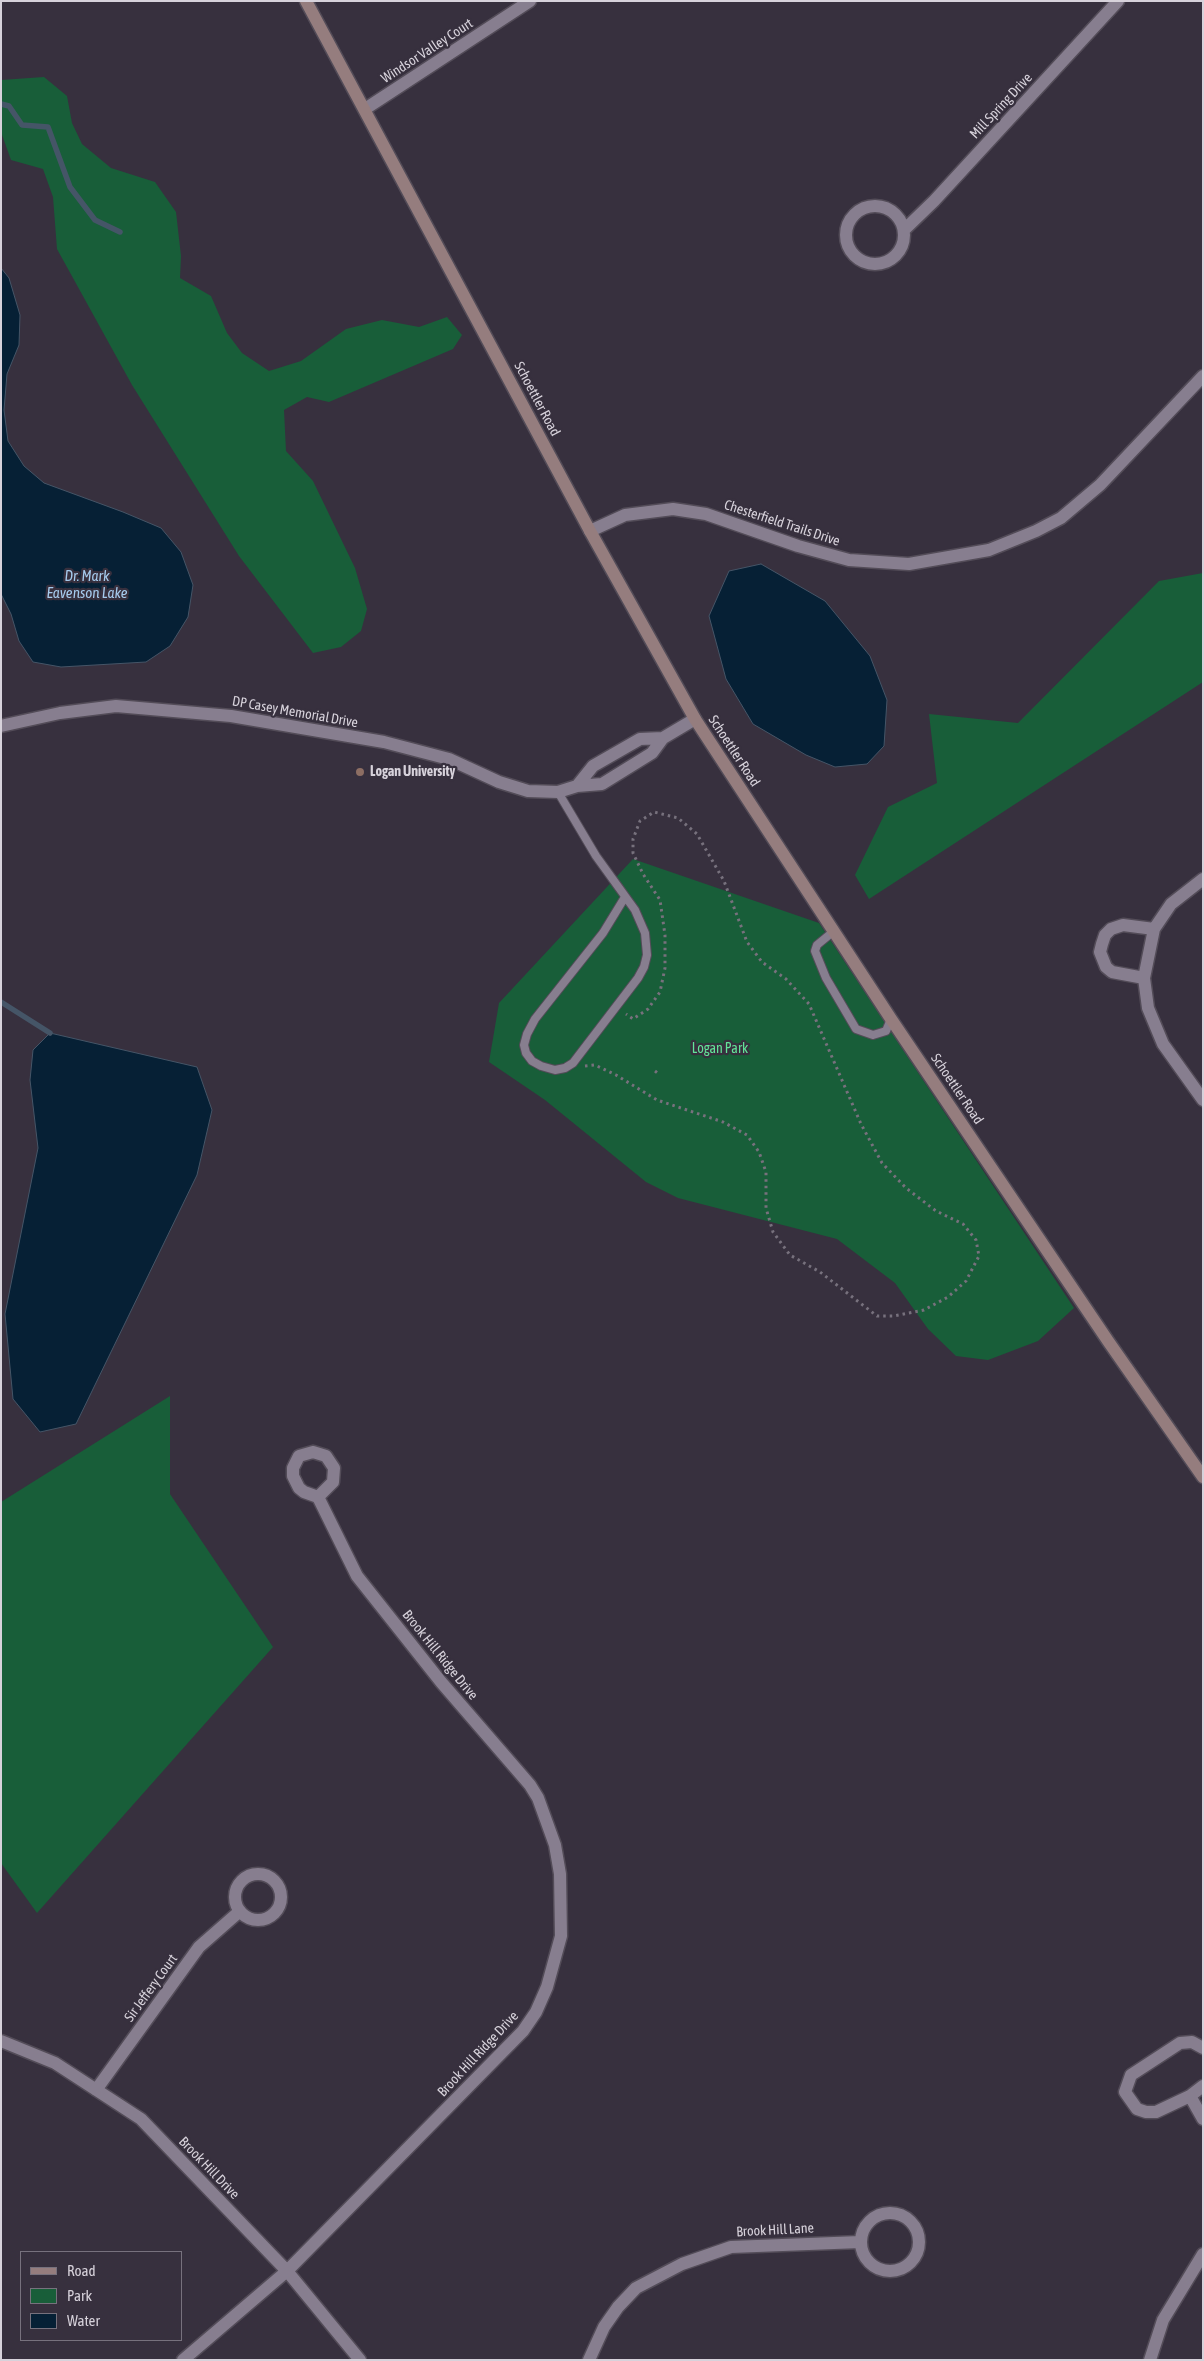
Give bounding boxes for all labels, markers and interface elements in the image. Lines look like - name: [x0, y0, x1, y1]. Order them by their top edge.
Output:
- street label: Windsor Valley Court: [378, 15, 476, 87]
- street label: Mill Spring Drive: [966, 70, 1036, 142]
- street label: Schoettler Road: [510, 359, 564, 439]
- street label: Chesterfield Trails Drive: [722, 496, 842, 550]
- water label: Dr. Mark Eavenson Lake: [46, 567, 128, 602]
- street label: DP Casey Memorial Drive: [231, 693, 359, 731]
- street label: Schoettler Road: [705, 712, 763, 790]
- place label: Logan University: [370, 764, 455, 780]
- marker: Logan University: [354, 766, 366, 778]
- park label: Logan Park: [692, 1041, 748, 1057]
- street label: Schoettler Road: [927, 1050, 987, 1128]
- street label: Brook Hill Ridge Drive: [399, 1607, 481, 1703]
- street label: Sir Jeffery Court: [121, 1951, 181, 2025]
- street label: Brook Hill Ridge Drive: [434, 2008, 522, 2100]
- street label: Brook Hill Drive: [175, 2133, 243, 2203]
- street label: Brook Hill Lane: [736, 2220, 814, 2240]
- legend: [20, 2251, 182, 2341]
- text: Road: [67, 2262, 96, 2279]
- text: Park: [67, 2287, 92, 2304]
- text: Water: [67, 2312, 100, 2329]

